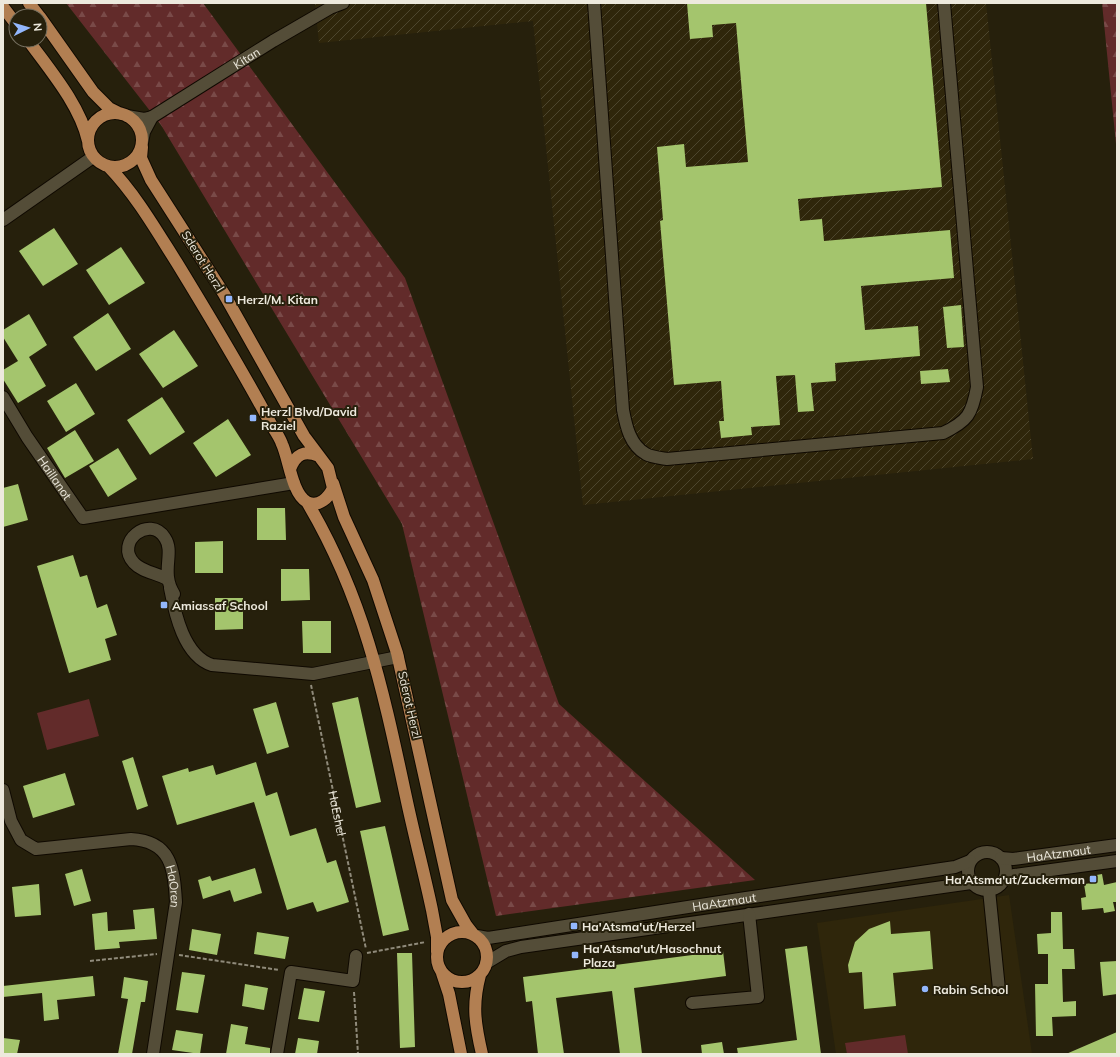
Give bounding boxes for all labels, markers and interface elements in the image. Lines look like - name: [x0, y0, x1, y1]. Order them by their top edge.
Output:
- north arrow: [8, 8, 48, 48]
- text: N: [31, 22, 45, 32]
- street label: Kitan: [230, 44, 263, 72]
- street label: Sderot Herzl: [178, 228, 228, 294]
- place label: Herzl/M. Kitan: [237, 292, 318, 307]
- marker: Herzl/M. Kitan: [224, 294, 234, 304]
- place label: Herzl Blvd/David Raziel: [261, 404, 357, 433]
- marker: Herzl Blvd/David Raziel: [248, 413, 258, 423]
- street label: Haillanot: [35, 453, 76, 503]
- place label: Amiassaf School: [172, 598, 268, 613]
- marker: Amiassaf School: [159, 600, 169, 610]
- street label: Sderot Herzl: [395, 670, 425, 740]
- street label: HaEshel: [326, 789, 350, 837]
- street label: HaAtzmaut: [1026, 841, 1091, 865]
- street label: HaOren: [163, 863, 184, 909]
- place label: Ha'Atsma'ut/Zuckerman: [945, 872, 1085, 887]
- marker: Ha'Atsma'ut/Zuckerman: [1088, 874, 1098, 884]
- street label: HaAtzmaut: [691, 889, 757, 914]
- place label: Ha'Atsma'ut/Herzel: [582, 919, 695, 934]
- marker: Ha'Atsma'ut/Herzel: [569, 921, 579, 931]
- place label: Ha'Atsma'ut/Hasochnut Plaza: [583, 941, 722, 970]
- marker: Ha'Atsma'ut/Hasochnut Plaza: [570, 950, 580, 960]
- place label: Rabin School: [933, 982, 1008, 997]
- marker: Rabin School: [920, 984, 930, 994]

